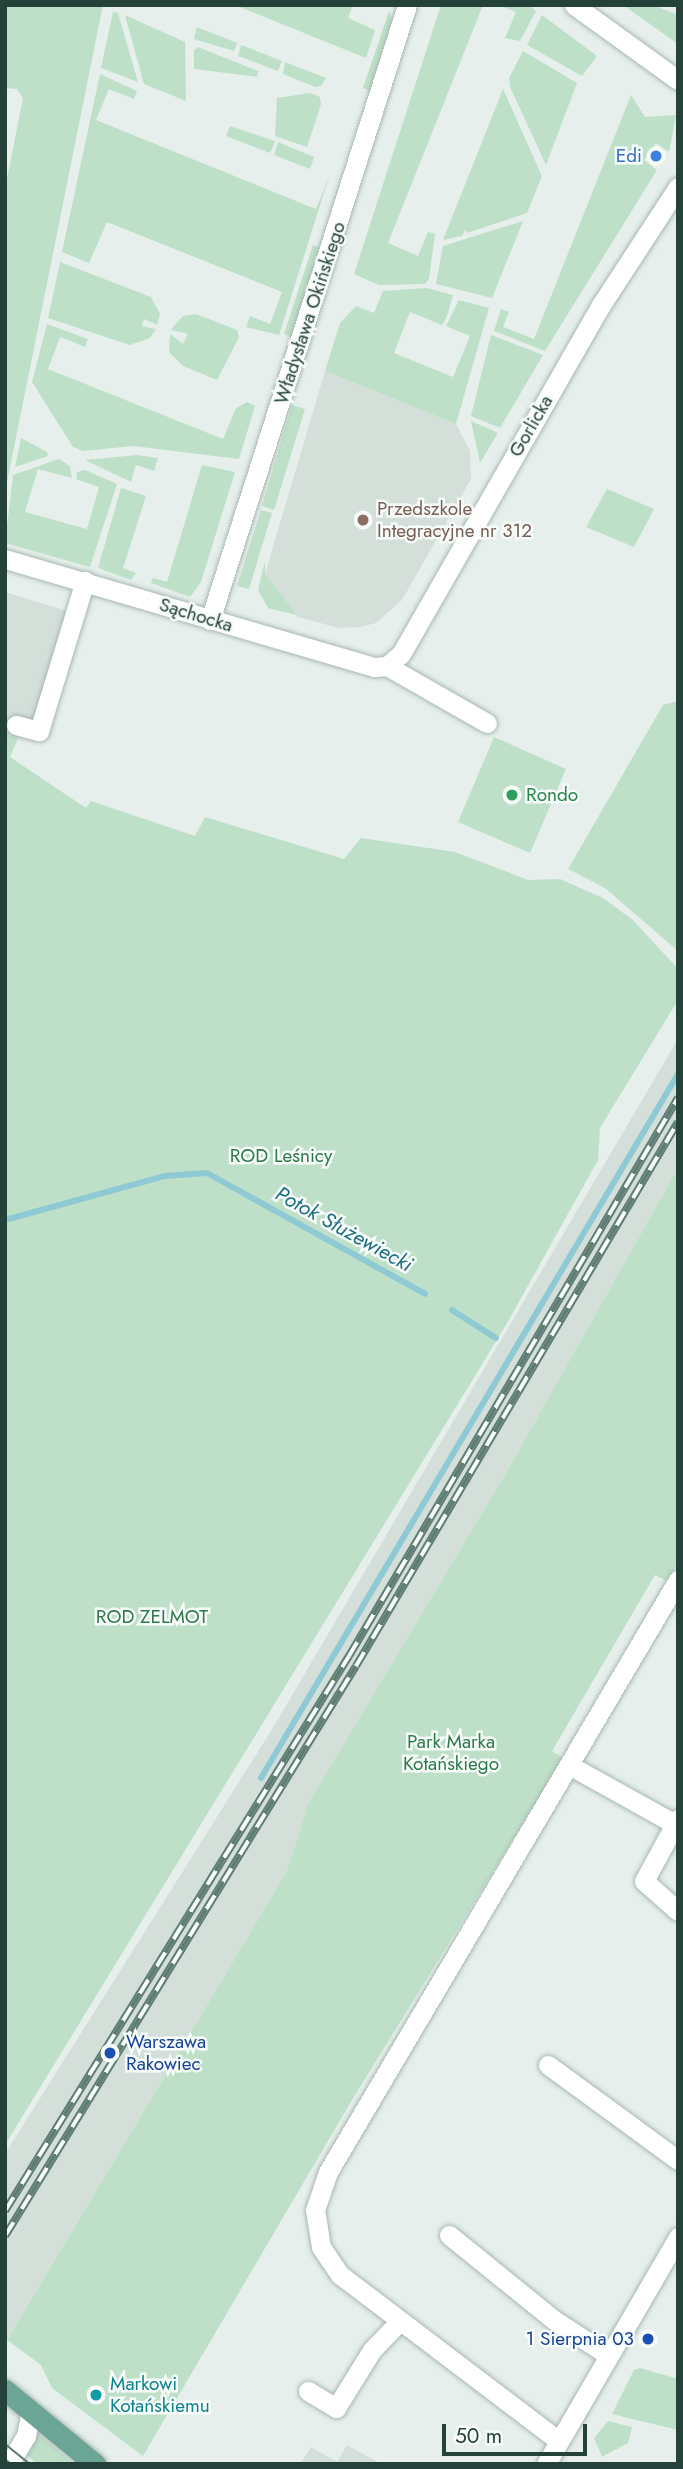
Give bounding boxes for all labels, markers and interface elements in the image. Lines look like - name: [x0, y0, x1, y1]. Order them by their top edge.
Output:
- place label: Edi: [616, 145, 642, 167]
- marker: Edi: [648, 148, 664, 164]
- street label: Władysława Okińskiego: [270, 219, 350, 407]
- street label: Gorlicka: [504, 391, 558, 461]
- place label: Przedszkole Integracyjne nr 312: [377, 498, 532, 542]
- marker: Przedszkole Integracyjne nr 312: [355, 512, 371, 528]
- street label: Sąchocka: [157, 593, 235, 637]
- place label: Rondo: [526, 784, 578, 806]
- marker: Rondo: [504, 787, 520, 803]
- park label: ROD Leśnicy: [230, 1145, 332, 1167]
- water label: Potok Służewiecki: [271, 1181, 417, 1277]
- park label: ROD ZELMOT: [96, 1606, 208, 1628]
- park label: Park Marka Kotańskiego: [403, 1731, 499, 1775]
- place label: Warszawa Rakowiec: [126, 2031, 206, 2075]
- marker: Warszawa Rakowiec: [100, 2043, 120, 2063]
- place label: 1 Sierpnia 03: [526, 2328, 634, 2350]
- marker: 1 Sierpnia 03: [640, 2331, 656, 2347]
- place label: Markowi Kotańskiemu: [110, 2373, 210, 2417]
- marker: Markowi Kotańskiemu: [88, 2387, 104, 2403]
- scale bar: [445, 2410, 590, 2454]
- text: 50 m: [455, 2421, 502, 2451]

